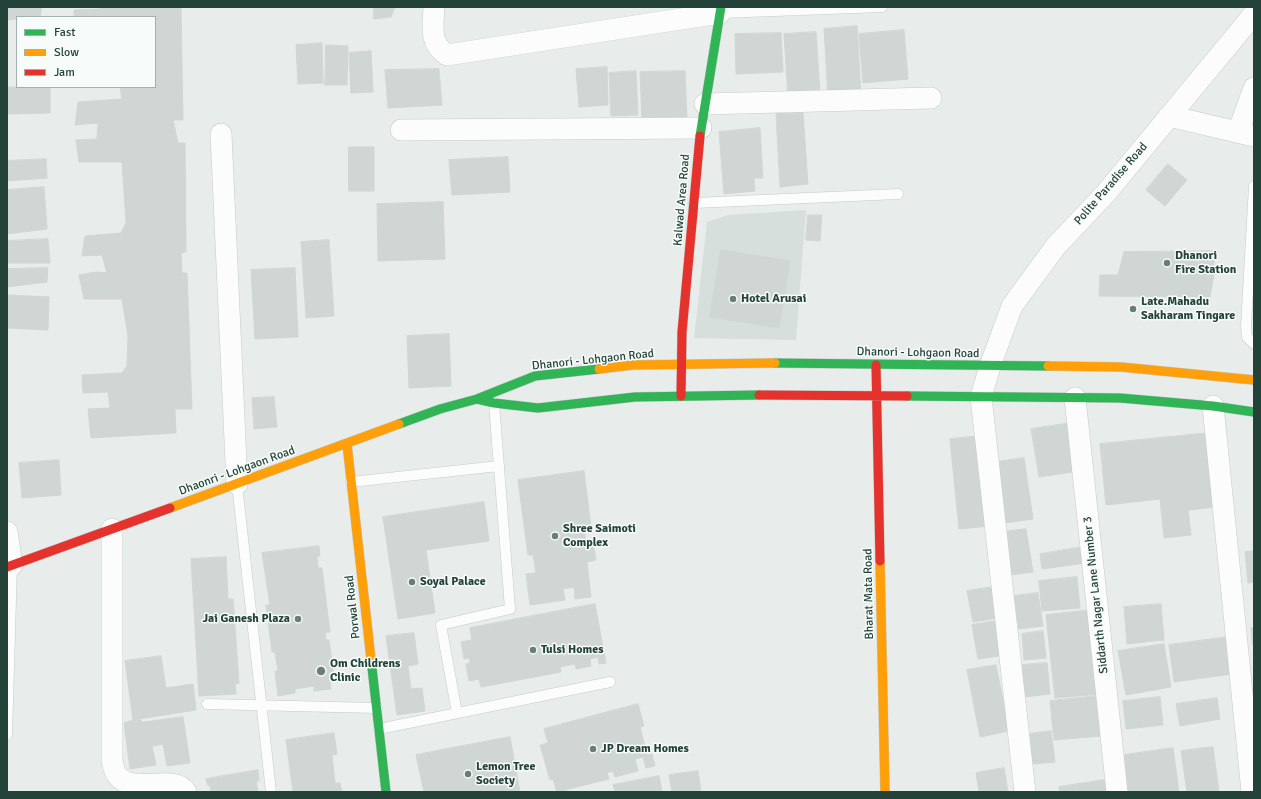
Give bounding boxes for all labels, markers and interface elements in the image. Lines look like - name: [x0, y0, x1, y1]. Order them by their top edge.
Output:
- legend: [16, 16, 156, 88]
- text: Fast: [54, 25, 75, 40]
- text: Slow: [54, 45, 79, 60]
- text: Jam: [54, 65, 75, 80]
- street label: Polite Paradise Road: [1071, 140, 1151, 228]
- street label: Kalwad Area Road: [671, 153, 693, 247]
- place label: Dhanori Fire Station: [1175, 249, 1236, 277]
- marker: Dhanori Fire Station: [1162, 258, 1172, 268]
- place label: Hotel Arusai: [741, 292, 806, 306]
- marker: Hotel Arusai: [728, 294, 738, 304]
- place label: Late.Mahadu Sakharam Tingare: [1141, 295, 1235, 323]
- marker: Late.Mahadu Sakharam Tingare: [1128, 304, 1138, 314]
- street label: Dhanori - Lohgaon Road: [857, 345, 979, 361]
- street label: Dhanori - Lohgaon Road: [531, 346, 655, 374]
- street label: Dhaonri - Lohgaon Road: [177, 443, 297, 499]
- street label: Siddarth Nagar Lane Number 3: [1081, 516, 1111, 674]
- place label: Shree Saimoti Complex: [563, 522, 636, 550]
- marker: Shree Saimoti Complex: [550, 531, 560, 541]
- street label: Bharat Mata Road: [861, 548, 877, 640]
- street label: Porwal Road: [343, 574, 363, 640]
- place label: Soyal Palace: [420, 575, 486, 589]
- marker: Soyal Palace: [407, 577, 417, 587]
- place label: Jai Ganesh Plaza: [203, 612, 290, 626]
- marker: Jai Ganesh Plaza: [293, 614, 303, 624]
- place label: Tulsi Homes: [541, 643, 603, 657]
- marker: Tulsi Homes: [528, 645, 538, 655]
- place label: Om Childrens Clinic: [330, 657, 400, 685]
- marker: Om Childrens Clinic: [315, 665, 327, 677]
- place label: JP Dream Homes: [601, 742, 689, 756]
- marker: JP Dream Homes: [588, 744, 598, 754]
- place label: Lemon Tree Society: [476, 760, 535, 788]
- marker: Lemon Tree Society: [463, 769, 473, 779]

